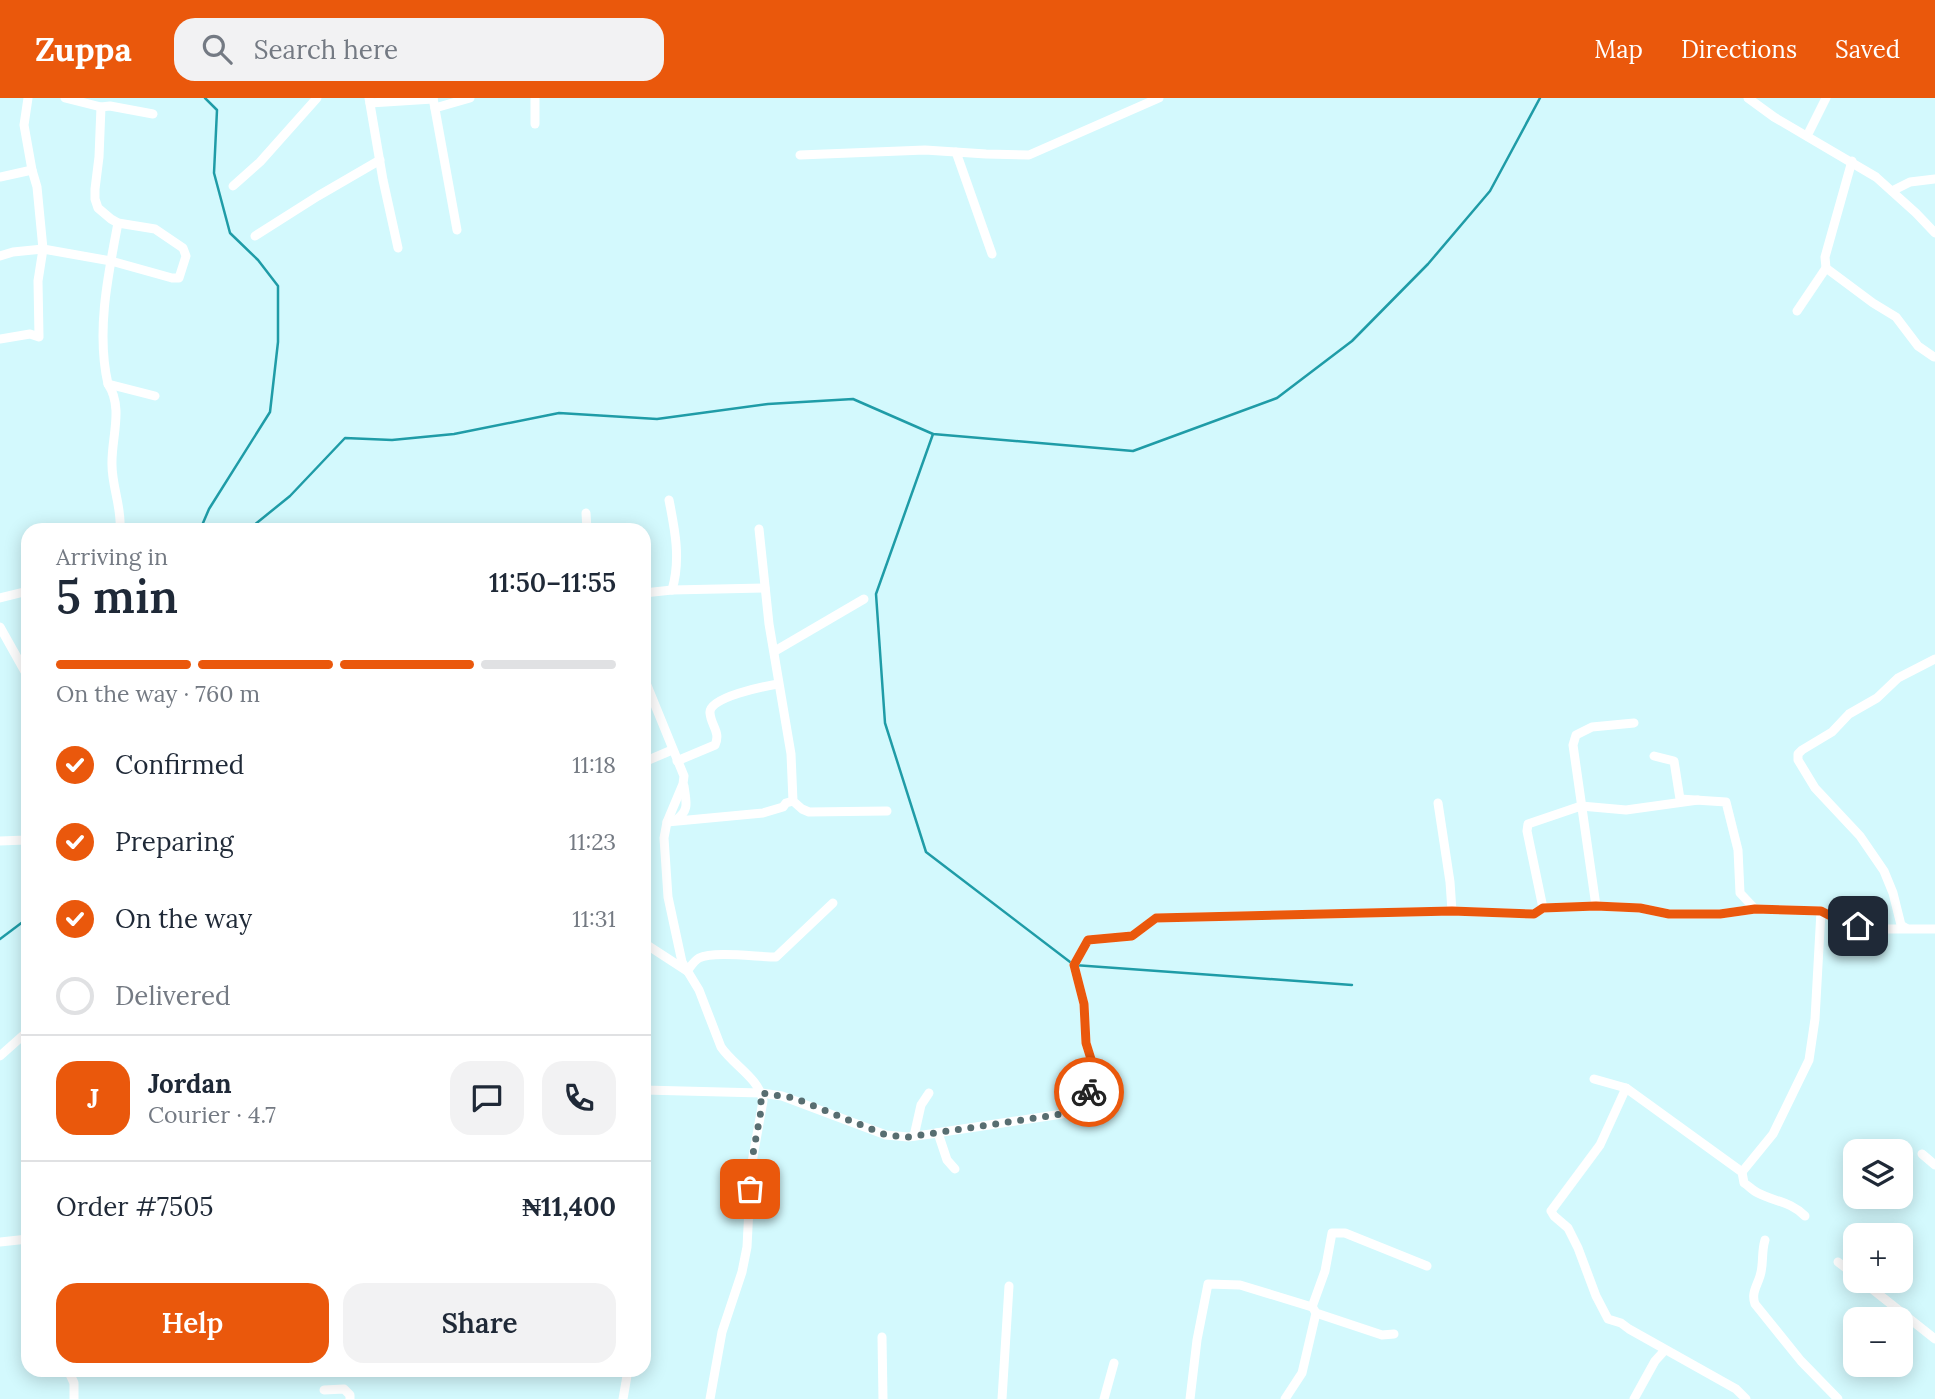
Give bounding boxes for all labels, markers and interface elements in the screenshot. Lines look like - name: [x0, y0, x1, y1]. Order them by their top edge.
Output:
- search box: [174, 18, 664, 81]
- text: Zuppa: [35, 28, 132, 70]
- icon: search: [198, 30, 236, 68]
- text: Search here: [254, 33, 398, 66]
- text: Map: [1594, 34, 1643, 65]
- text: Directions: [1681, 34, 1797, 65]
- text: Saved: [1835, 34, 1900, 65]
- text: Arriving in: [56, 542, 168, 571]
- text: 11:50–11:55: [489, 566, 616, 599]
- text: 5 min: [56, 567, 178, 626]
- text: On the way · 760 m: [56, 679, 260, 708]
- icon: check: [56, 746, 94, 784]
- text: Confirmed: [115, 748, 244, 781]
- text: 11:18: [572, 750, 616, 779]
- icon: check: [56, 823, 94, 861]
- text: Preparing: [115, 825, 234, 858]
- text: 11:23: [569, 827, 616, 856]
- pin: [1828, 896, 1888, 956]
- icon: check: [56, 900, 94, 938]
- text: On the way: [115, 902, 252, 935]
- text: 11:31: [572, 904, 616, 933]
- icon: home: [1839, 907, 1877, 945]
- text: Delivered: [115, 979, 231, 1012]
- courier: [1054, 1057, 1124, 1127]
- button: chat: [450, 1061, 524, 1135]
- button: phone: [542, 1061, 616, 1135]
- text: Jordan: [148, 1067, 232, 1100]
- icon: bike: [1070, 1073, 1108, 1111]
- text: J: [87, 1082, 99, 1115]
- text: Courier · 4.7: [148, 1100, 276, 1129]
- map controls: [1843, 1139, 1913, 1377]
- button: layers: [1843, 1139, 1913, 1209]
- pin: [720, 1159, 780, 1219]
- icon: bag: [731, 1170, 769, 1208]
- text: Order #7505: [56, 1190, 214, 1223]
- text: ₦11,400: [522, 1190, 616, 1223]
- button: +: [1843, 1223, 1913, 1293]
- button: Help: [56, 1283, 329, 1363]
- button: Share: [343, 1283, 616, 1363]
- button: −: [1843, 1307, 1913, 1377]

